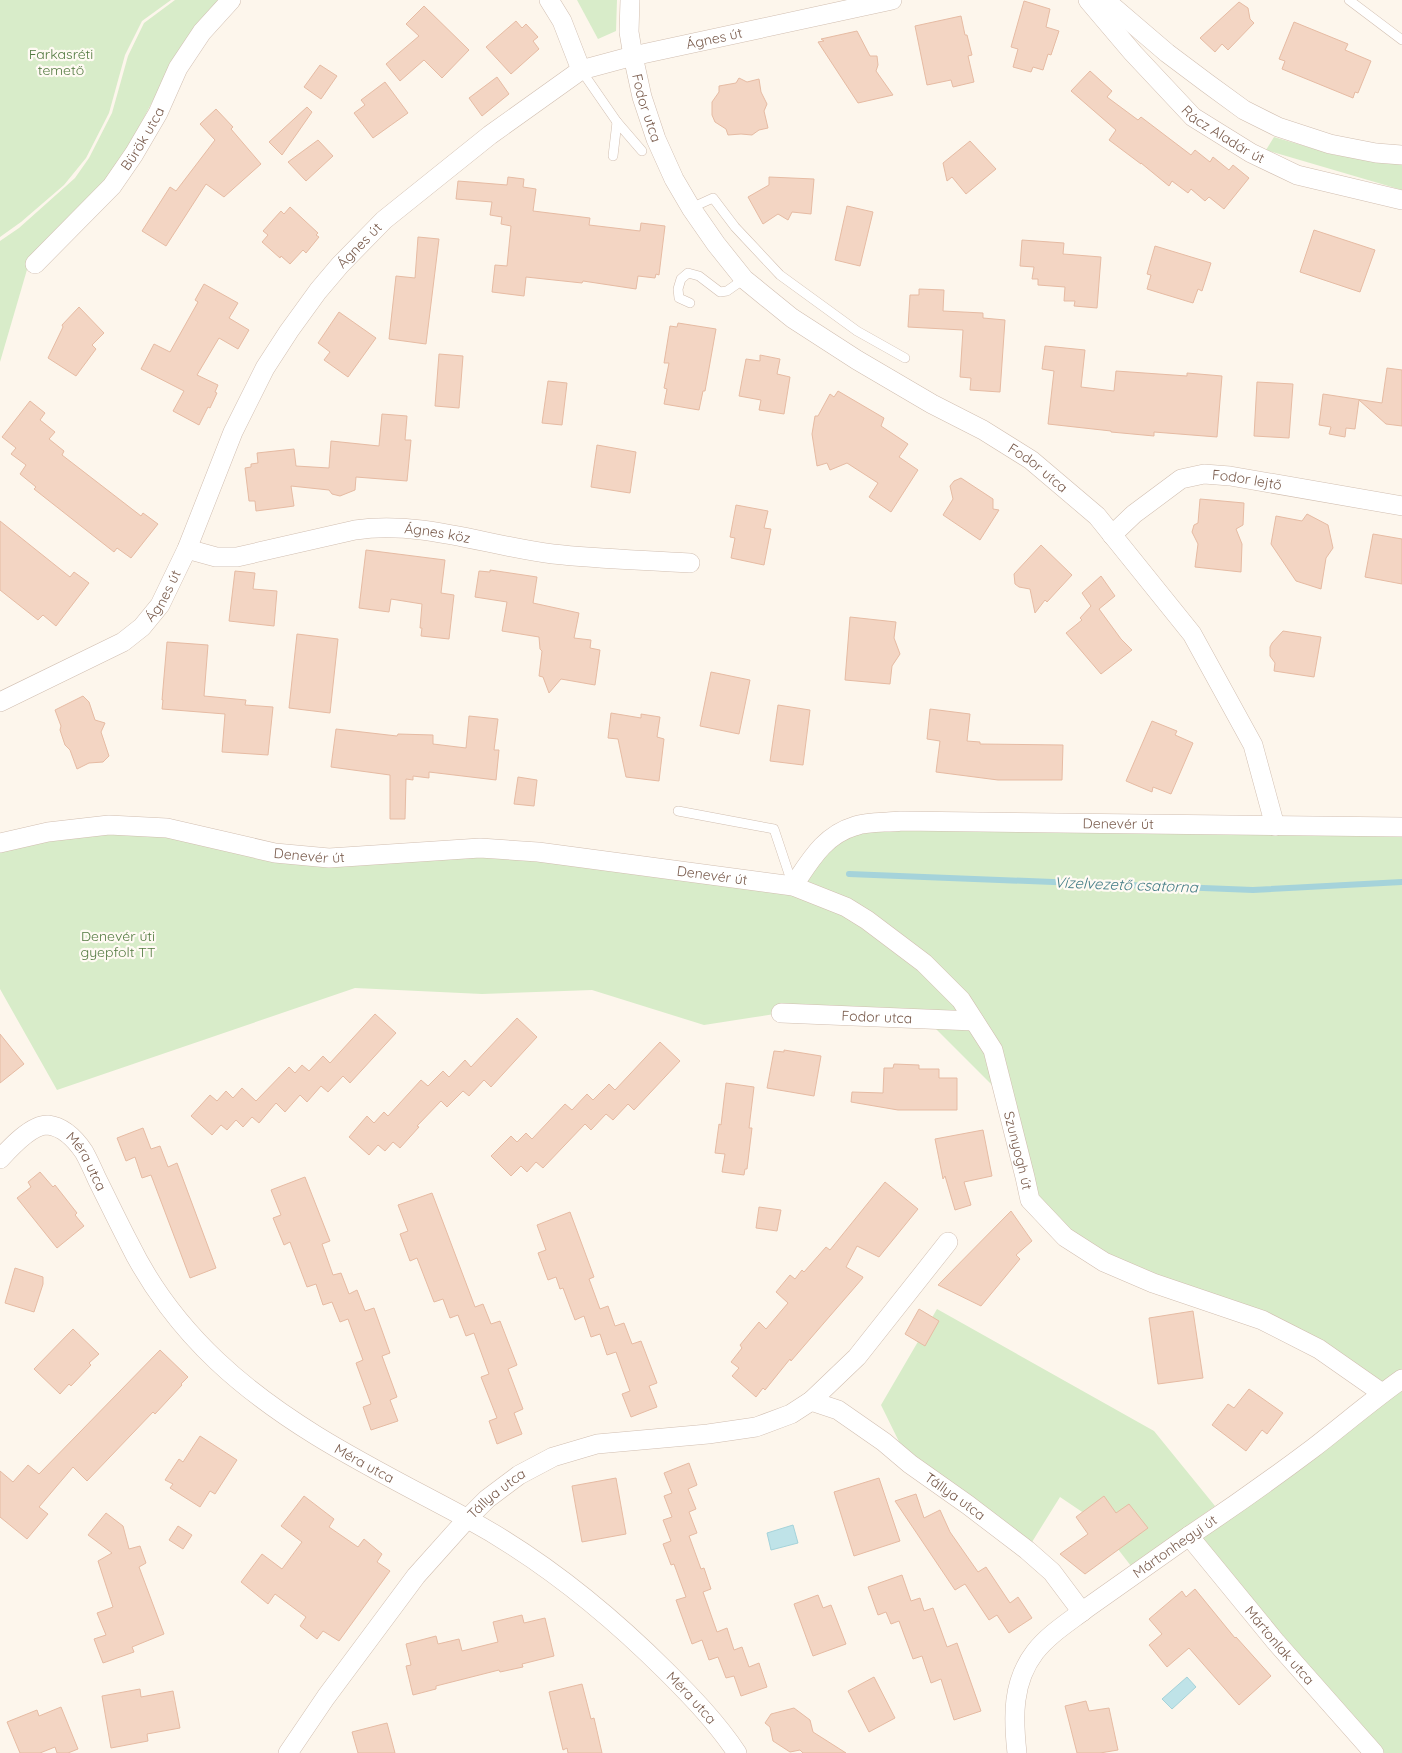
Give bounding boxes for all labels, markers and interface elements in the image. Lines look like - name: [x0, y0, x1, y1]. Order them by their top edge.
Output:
- street label: Ágnes út: [684, 24, 744, 53]
- park label: Farkasréti temető: [29, 45, 93, 79]
- street label: Fodor utca: [628, 72, 665, 144]
- street label: Rácz Aladár út: [1178, 101, 1268, 167]
- street label: Bürök utca: [117, 104, 168, 174]
- street label: Ágnes út: [333, 219, 386, 272]
- street label: Fodor utca: [1005, 439, 1072, 496]
- street label: Fodor lejtő: [1212, 466, 1283, 494]
- street label: Ágnes köz: [404, 519, 472, 547]
- street label: Ágnes út: [141, 567, 185, 625]
- street label: Denevér út: [1083, 814, 1154, 833]
- street label: Denevér út: [273, 844, 346, 867]
- street label: Denevér út: [676, 862, 749, 889]
- water label: Vízelvezető csatorna: [1054, 873, 1199, 897]
- park label: Denevér úti gyepfolt TT: [80, 927, 156, 961]
- street label: Fodor utca: [841, 1007, 913, 1027]
- street label: Szunyogh út: [1000, 1109, 1037, 1192]
- street label: Méra utca: [63, 1128, 111, 1194]
- street label: Méra utca: [331, 1440, 397, 1487]
- street label: Tállya utca: [463, 1464, 529, 1523]
- street label: Tállya utca: [921, 1468, 989, 1524]
- street label: Mártonhegyi út: [1129, 1511, 1221, 1582]
- street label: Mártonlak utca: [1241, 1602, 1318, 1688]
- street label: Méra utca: [663, 1668, 720, 1728]

